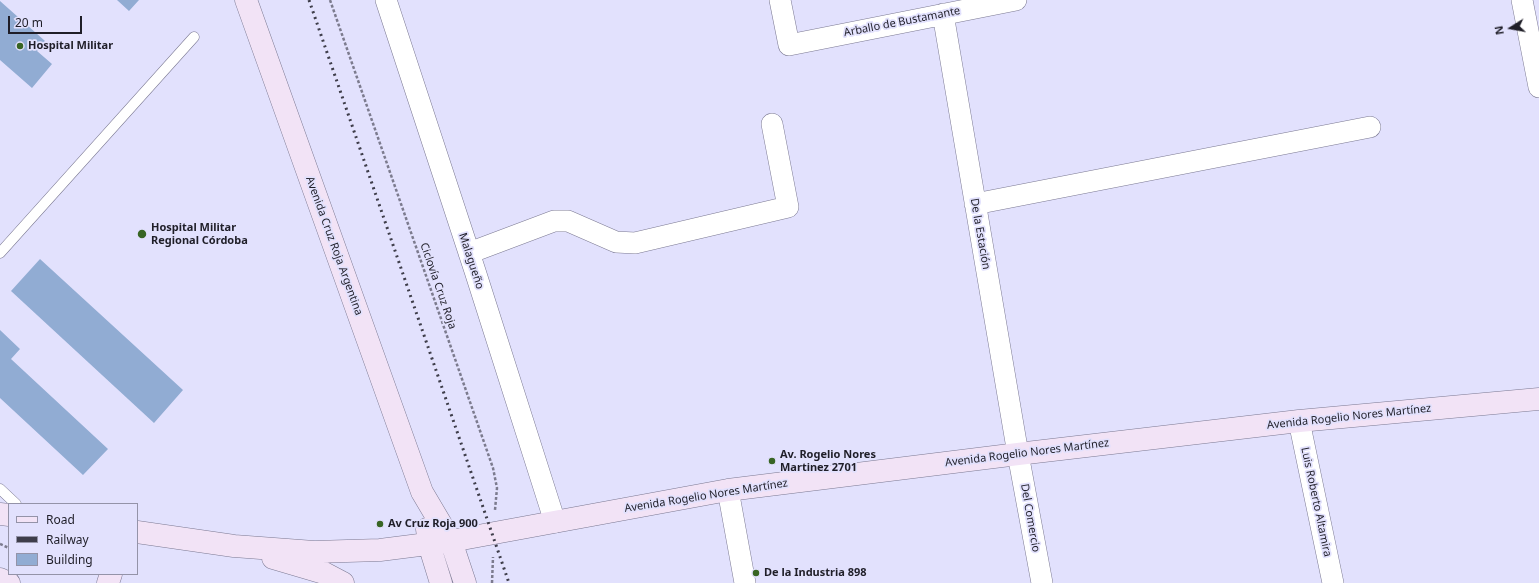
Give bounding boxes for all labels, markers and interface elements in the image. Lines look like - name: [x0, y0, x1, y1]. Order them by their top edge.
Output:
- street label: Arballo de Bustamante: [843, 4, 961, 40]
- scale bar: [10, 8, 84, 34]
- north arrow: [1491, 8, 1531, 48]
- text: 20 m: [15, 14, 43, 31]
- text: N: [1491, 25, 1507, 36]
- place label: Hospital Militar: [28, 39, 113, 53]
- marker: Hospital Militar: [15, 41, 25, 51]
- street label: Avenida Cruz Roja Argentina: [303, 175, 365, 317]
- street label: De la Estación: [967, 197, 993, 271]
- place label: Hospital Militar Regional Córdoba: [151, 221, 248, 247]
- marker: Hospital Militar Regional Córdoba: [136, 228, 148, 240]
- street label: Malagueño: [456, 231, 486, 291]
- street label: Ciclovía Cruz Roja: [417, 241, 459, 331]
- street label: Avenida Rogelio Nores Martínez: [1266, 402, 1432, 432]
- street label: Avenida Rogelio Nores Martínez: [944, 436, 1110, 470]
- street label: Luis Roberto Altamira: [1298, 446, 1334, 558]
- place label: Av. Rogelio Nores Martinez 2701: [780, 448, 876, 474]
- marker: Av. Rogelio Nores Martinez 2701: [767, 456, 777, 466]
- street label: Avenida Rogelio Nores Martínez: [623, 477, 789, 515]
- street label: Del Comercio: [1017, 483, 1043, 553]
- legend: [8, 503, 138, 575]
- text: Road: [46, 511, 75, 528]
- place label: Av Cruz Roja 900: [388, 517, 478, 531]
- marker: Av Cruz Roja 900: [375, 519, 385, 529]
- text: Railway: [46, 531, 89, 548]
- text: Building: [46, 551, 93, 568]
- place label: De la Industria 898: [764, 566, 867, 580]
- marker: De la Industria 898: [751, 568, 761, 578]

